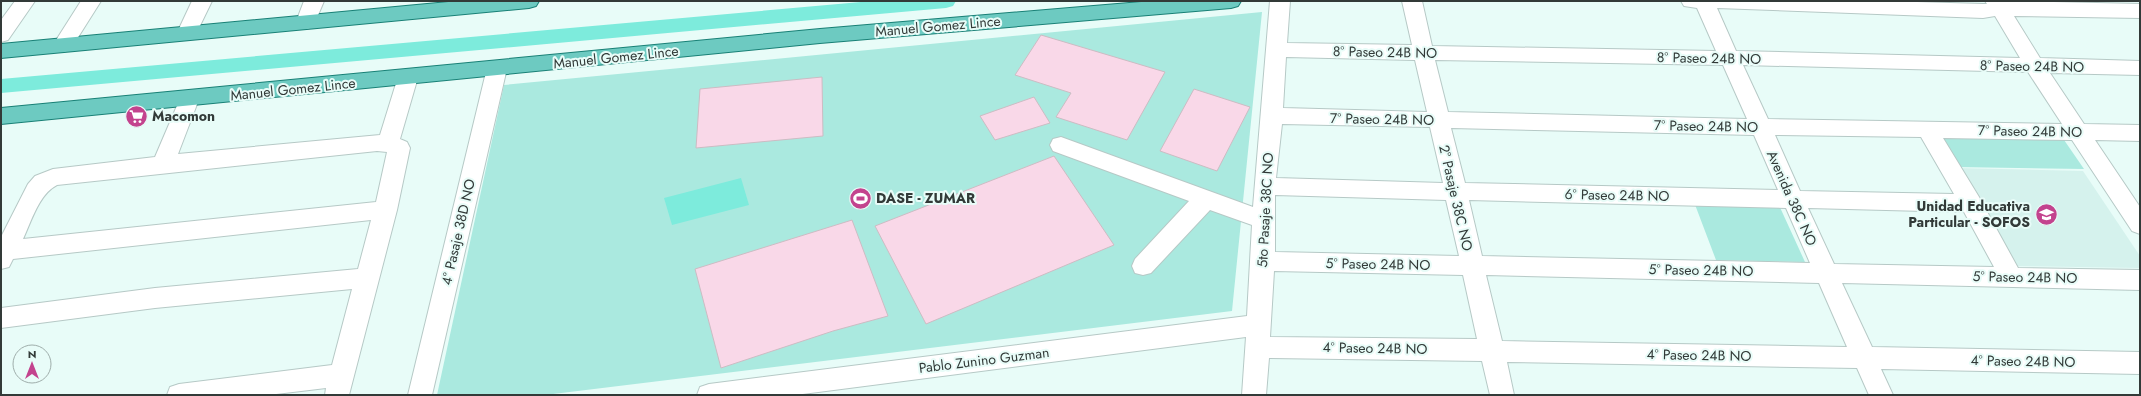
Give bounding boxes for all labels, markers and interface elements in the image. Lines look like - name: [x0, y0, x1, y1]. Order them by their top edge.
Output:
- street label: Manuel Gomez Lince: [875, 11, 1001, 41]
- street label: Manuel Gomez Lince: [552, 40, 680, 74]
- street label: 8° Paseo 24B NO: [1333, 41, 1437, 63]
- street label: 8° Paseo 24B NO: [1657, 47, 1761, 69]
- street label: 8° Paseo 24B NO: [1980, 55, 2084, 77]
- street label: Manuel Gomez Lince: [229, 72, 357, 106]
- supermarket icon: Macomon: [124, 103, 150, 129]
- place label: Macomon: [152, 106, 215, 126]
- street label: 7° Paseo 24B NO: [1330, 108, 1434, 130]
- street label: 7° Paseo 24B NO: [1654, 115, 1758, 137]
- street label: 7° Paseo 24B NO: [1978, 120, 2082, 142]
- street label: 2° Pasaje 38C NO: [1434, 143, 1478, 253]
- street label: Avenida 38C NO: [1762, 147, 1822, 249]
- street label: 5to Pasaje 38C NO: [1252, 152, 1278, 268]
- street label: 4° Pasaje 38D NO: [436, 177, 480, 287]
- street label: 6° Paseo 24B NO: [1564, 184, 1670, 206]
- sports icon: DASE - ZUMAR: [848, 185, 874, 211]
- place label: DASE - ZUMAR: [876, 188, 975, 208]
- place label: Unidad Educativa Particular - SOFOS: [1908, 196, 2030, 232]
- school or university icon: Unidad Educativa Particular - SOFOS: [2033, 201, 2059, 227]
- street label: 5° Paseo 24B NO: [1325, 253, 1431, 275]
- street label: 5° Paseo 24B NO: [1648, 259, 1754, 281]
- street label: 5° Paseo 24B NO: [1972, 266, 2078, 288]
- street label: 4° Paseo 24B NO: [1322, 337, 1428, 359]
- street label: Pablo Zunino Guzman: [918, 342, 1050, 378]
- north arrow: [12, 344, 52, 384]
- street label: 4° Paseo 24B NO: [1646, 344, 1752, 366]
- text: N: [28, 346, 36, 362]
- street label: 4° Paseo 24B NO: [1970, 350, 2076, 372]

